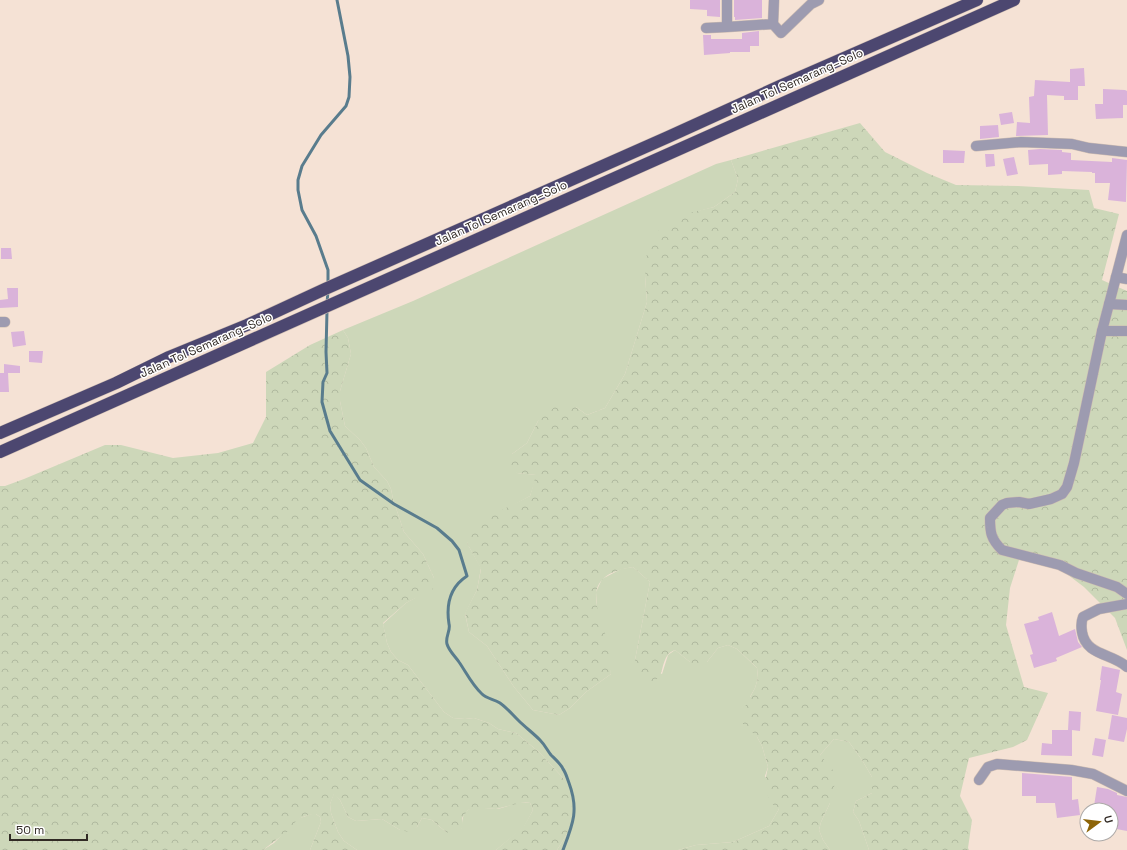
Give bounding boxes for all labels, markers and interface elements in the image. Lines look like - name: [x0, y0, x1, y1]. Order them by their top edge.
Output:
- street label: Jalan Tol Semarang–Solo: [728, 45, 866, 117]
- street label: Jalan Tol Semarang–Solo: [432, 177, 570, 249]
- street label: Jalan Tol Semarang–Solo: [137, 309, 275, 381]
- north arrow: [1079, 802, 1119, 842]
- text: U: [1101, 814, 1116, 825]
- scale bar: [10, 816, 87, 842]
- text: 50 m: [16, 822, 44, 838]

